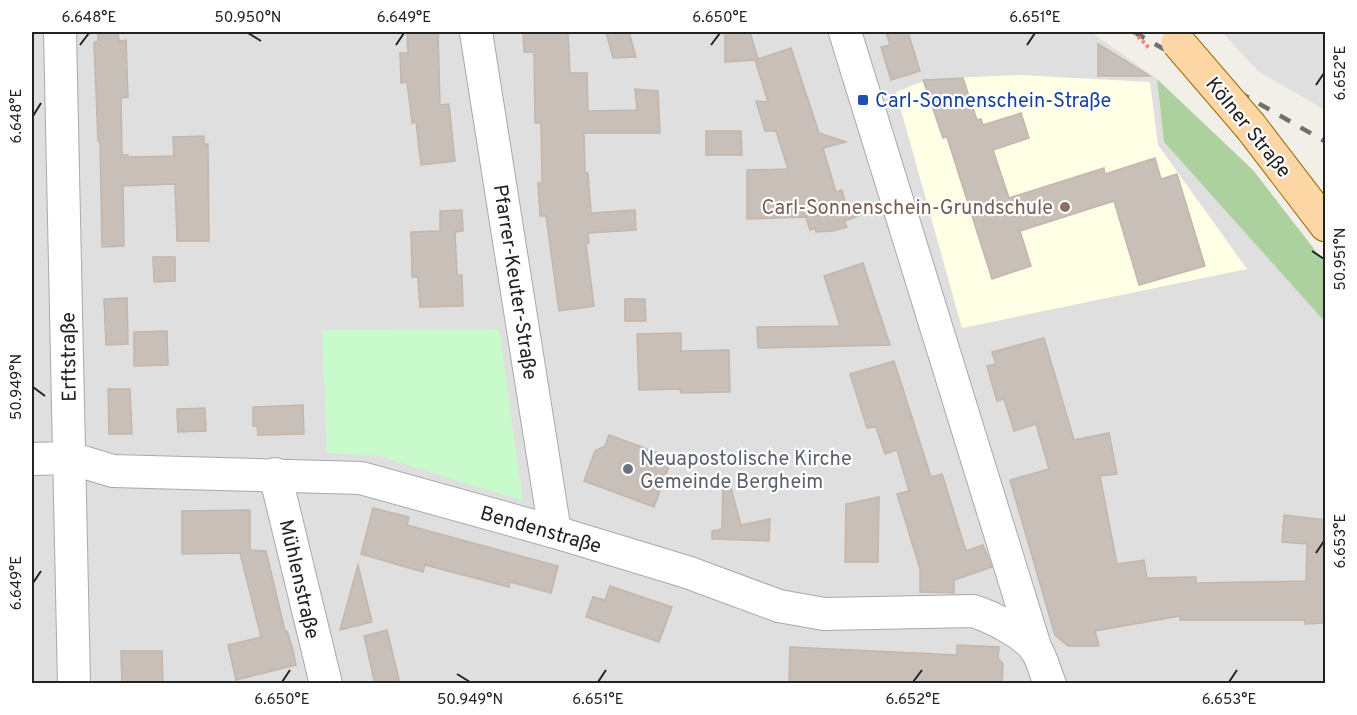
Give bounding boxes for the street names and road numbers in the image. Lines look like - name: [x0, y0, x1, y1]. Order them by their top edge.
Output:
- street label: Kölner Straße: [1199, 73, 1296, 184]
- street label: Pfarrer-Keuter-Straße: [486, 183, 542, 382]
- street label: Erftstraße: [56, 312, 84, 402]
- street label: Bendenstraße: [477, 501, 604, 561]
- street label: Mühlenstraße: [272, 517, 324, 642]

